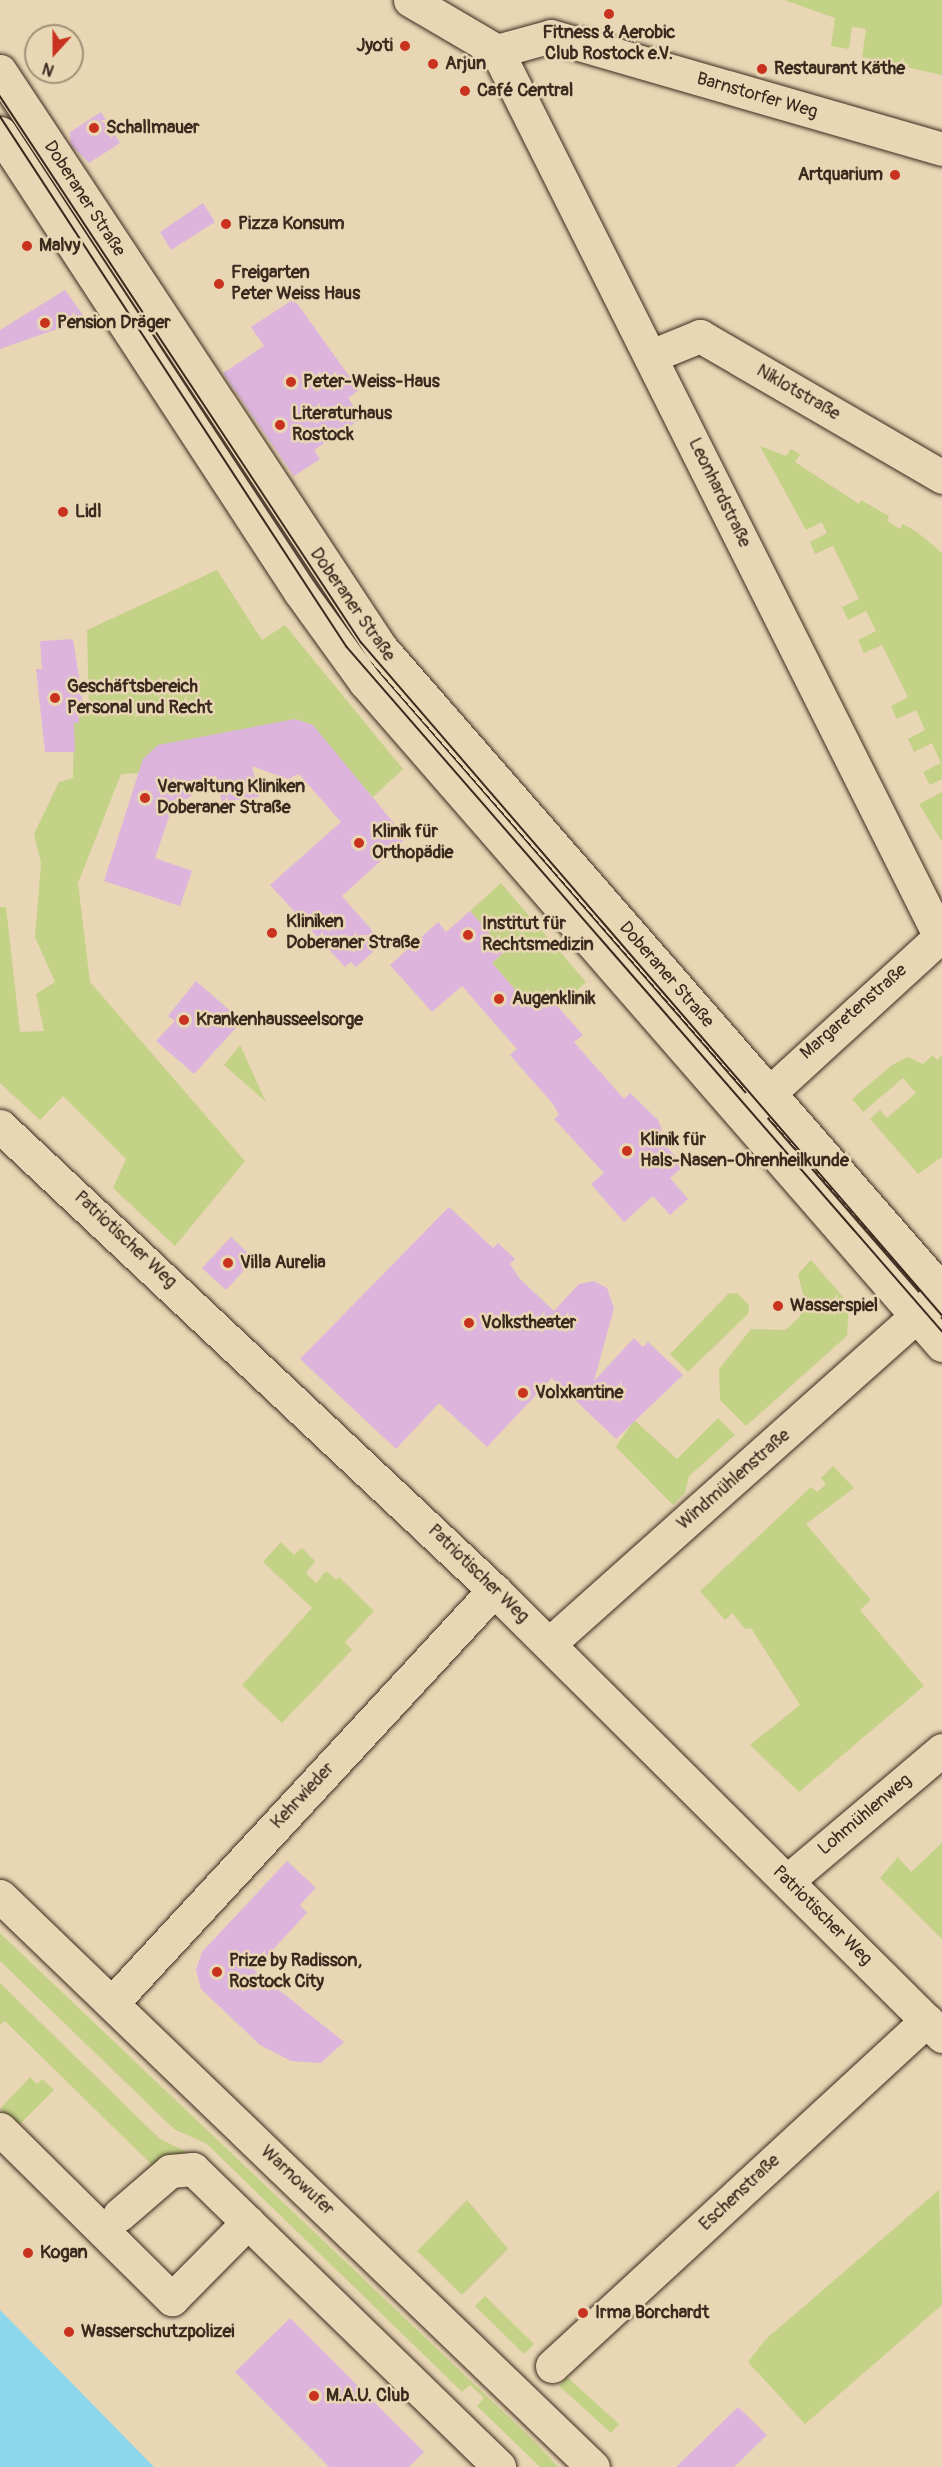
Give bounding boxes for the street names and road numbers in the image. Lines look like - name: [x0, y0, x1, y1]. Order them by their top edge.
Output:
- street label: Barnstorfer Weg: [694, 68, 820, 124]
- street label: Doberaner Straße: [39, 137, 129, 261]
- street label: Niklotstraße: [752, 360, 844, 426]
- street label: Leonhardstraße: [683, 435, 755, 551]
- street label: Doberaner Straße: [305, 544, 399, 666]
- street label: Doberaner Straße: [614, 918, 718, 1032]
- street label: Margaretenstraße: [796, 960, 912, 1064]
- street label: Patriotischer Weg: [69, 1187, 181, 1293]
- street label: Windmühlenstraße: [673, 1425, 795, 1535]
- street label: Patriotischer Weg: [423, 1520, 533, 1628]
- street label: Kehrwieder: [267, 1758, 339, 1834]
- street label: Lohmühlenweg: [814, 1770, 916, 1860]
- street label: Patriotischer Weg: [768, 1862, 876, 1970]
- street label: Warnowufer: [256, 2141, 338, 2221]
- street label: Eschenstraße: [695, 2150, 785, 2236]

